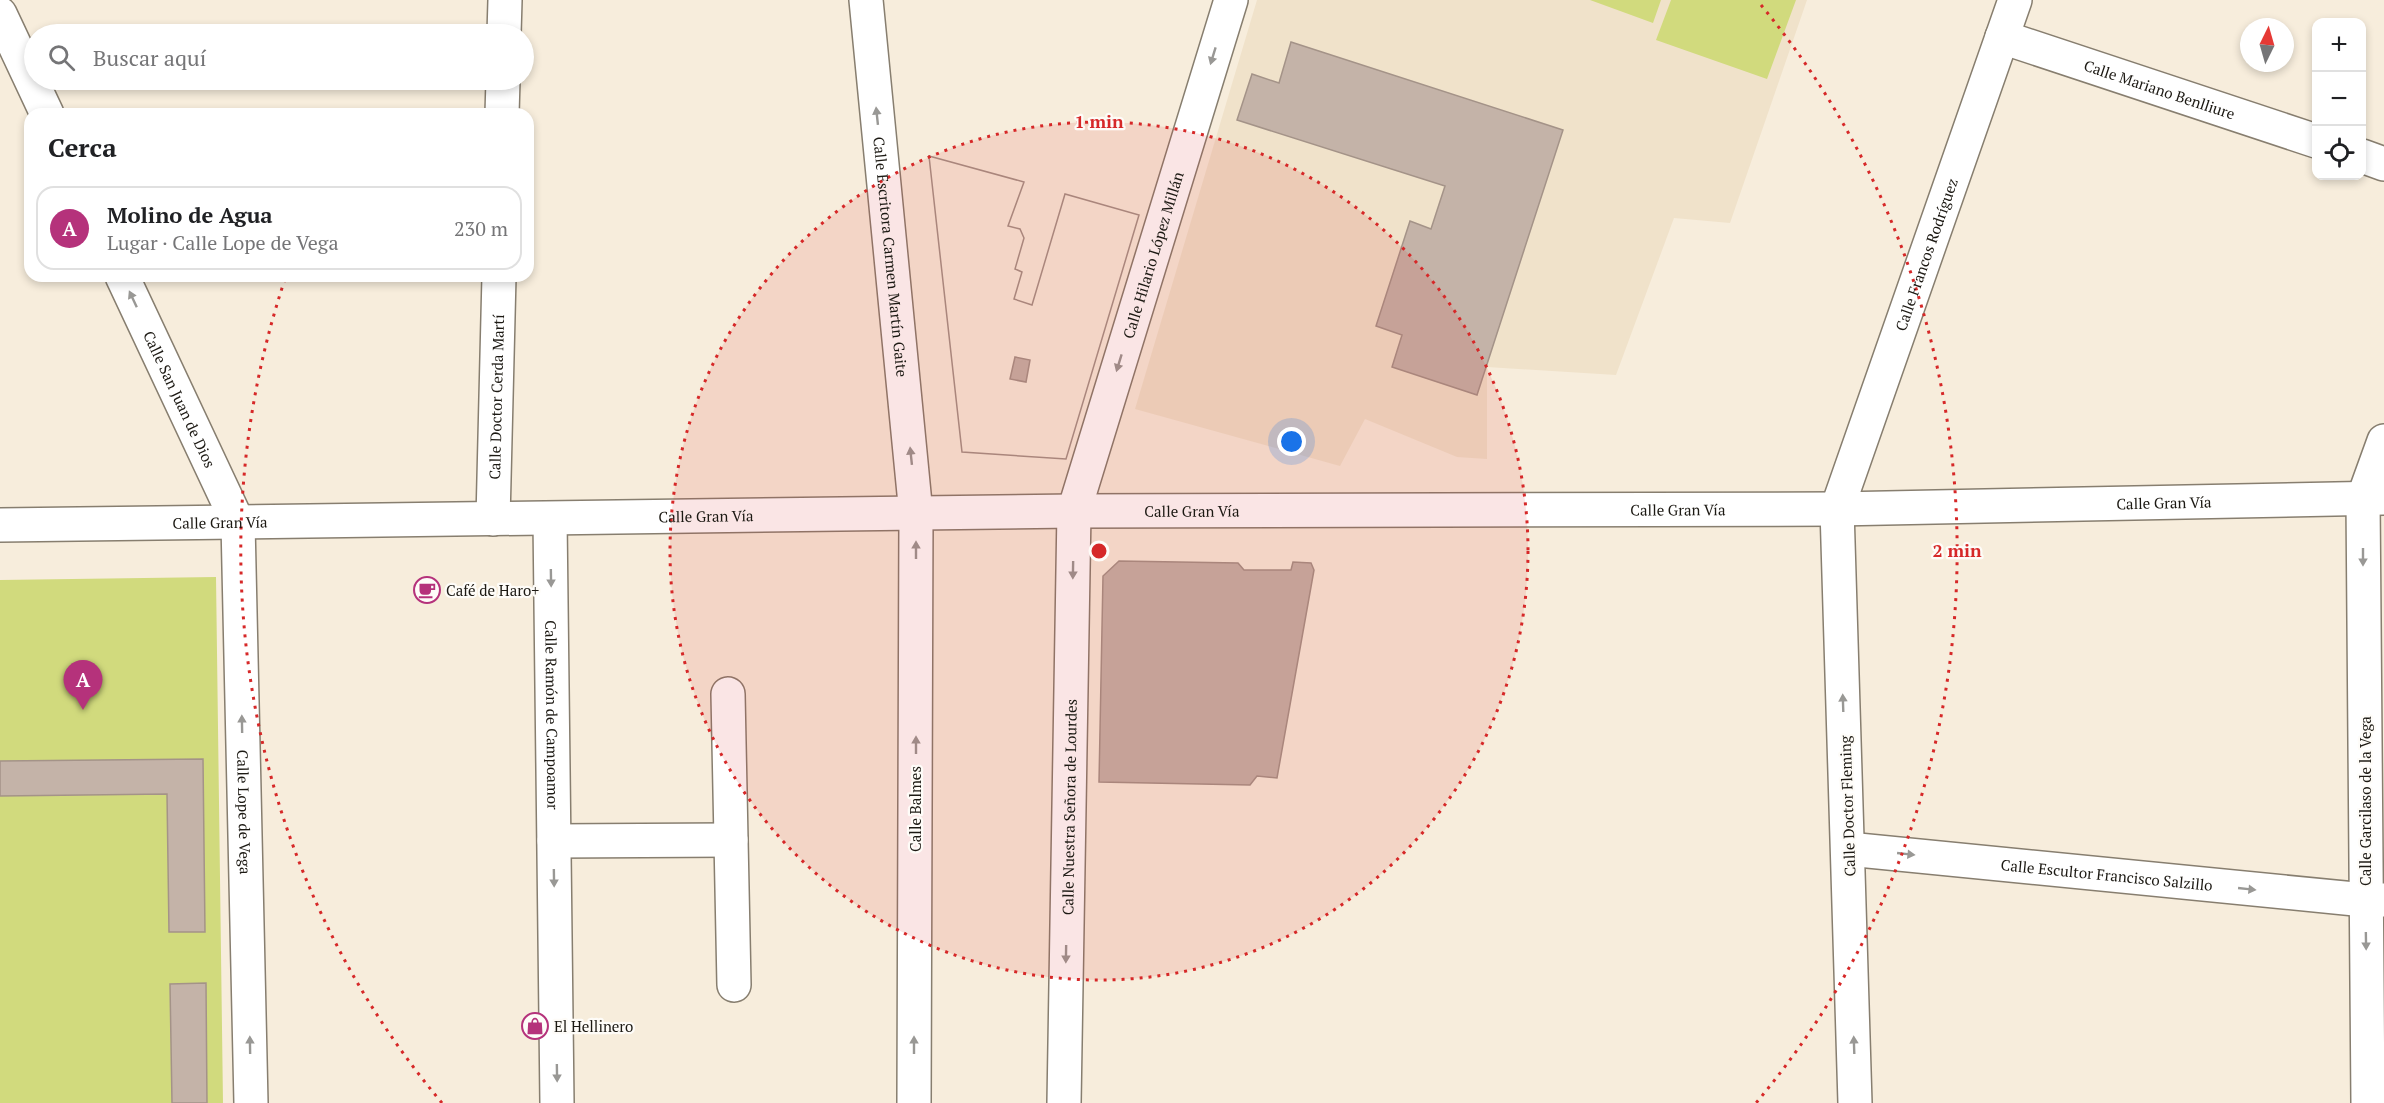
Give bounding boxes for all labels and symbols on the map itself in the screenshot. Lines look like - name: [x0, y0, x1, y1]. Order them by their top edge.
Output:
- north arrow: [2240, 18, 2294, 72]
- one-way arrow: [1208, 47, 1218, 65]
- street label: Calle Mariano Benlliure: [2081, 55, 2238, 124]
- one-way arrow: [872, 106, 882, 125]
- text: 1 min: [1074, 109, 1124, 133]
- street label: Calle Escritora Carmen Martín Gaite: [869, 136, 913, 378]
- street label: Calle Hilario López Millán: [1118, 169, 1188, 341]
- street label: Calle Francos Rodríguez: [1890, 175, 1962, 333]
- one-way arrow: [129, 290, 138, 307]
- street label: Calle Doctor Cerda Martí: [484, 314, 508, 480]
- street label: Calle San Juan de Dios: [139, 327, 221, 471]
- one-way arrow: [1114, 354, 1124, 372]
- your location: [1277, 427, 1306, 456]
- one-way arrow: [906, 447, 916, 466]
- street label: Calle Gran Vía: [2116, 491, 2212, 513]
- street label: Calle Gran Vía: [1630, 499, 1726, 520]
- street label: Calle Gran Vía: [1144, 501, 1240, 521]
- street label: Calle Gran Vía: [658, 505, 754, 526]
- street label: Calle Gran Vía: [172, 512, 268, 533]
- text: 2 min: [1932, 538, 1982, 562]
- one-way arrow: [911, 540, 921, 559]
- centre of rings: [1089, 541, 1109, 561]
- one-way arrow: [2358, 548, 2368, 567]
- one-way arrow: [1068, 560, 1078, 579]
- one-way arrow: [546, 568, 555, 587]
- cafe icon: Café de Haro+: [412, 575, 442, 605]
- place label: Café de Haro+: [446, 580, 539, 600]
- street label: Calle Ramón de Campoamor: [541, 620, 563, 810]
- pin: A: [64, 660, 103, 710]
- one-way arrow: [1839, 693, 1848, 712]
- street label: Calle Nuestra Señora de Lourdes: [1057, 699, 1081, 915]
- one-way arrow: [238, 714, 247, 733]
- street label: Calle Garcilaso de la Vega: [2355, 716, 2375, 886]
- street label: Calle Doctor Fleming: [1835, 734, 1859, 877]
- one-way arrow: [911, 735, 920, 754]
- street label: Calle Lope de Vega: [233, 749, 256, 875]
- street label: Calle Balmes: [905, 766, 925, 852]
- one-way arrow: [1897, 849, 1916, 859]
- street label: Calle Escultor Francisco Salzillo: [2000, 854, 2214, 895]
- one-way arrow: [549, 868, 559, 887]
- one-way arrow: [2237, 884, 2256, 893]
- one-way arrow: [2361, 932, 2371, 951]
- one-way arrow: [1062, 944, 1071, 963]
- shop icon: El Hellinero: [520, 1011, 550, 1041]
- place label: El Hellinero: [554, 1016, 633, 1036]
- one-way arrow: [245, 1035, 254, 1054]
- one-way arrow: [909, 1035, 919, 1054]
- one-way arrow: [1849, 1035, 1858, 1054]
- one-way arrow: [552, 1063, 562, 1082]

